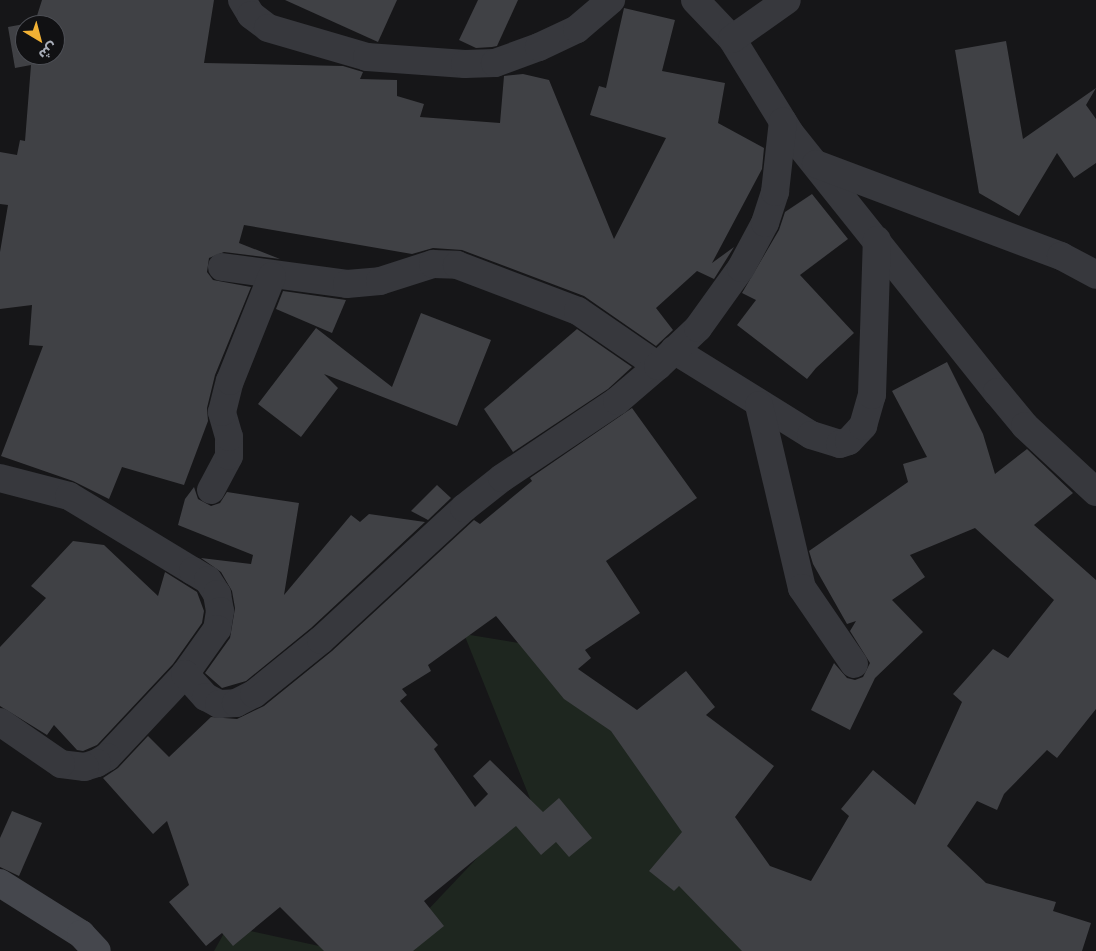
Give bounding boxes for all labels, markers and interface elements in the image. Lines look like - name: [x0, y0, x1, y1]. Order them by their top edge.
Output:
- north arrow: [15, 15, 65, 65]
- text: ش: [35, 38, 62, 64]

